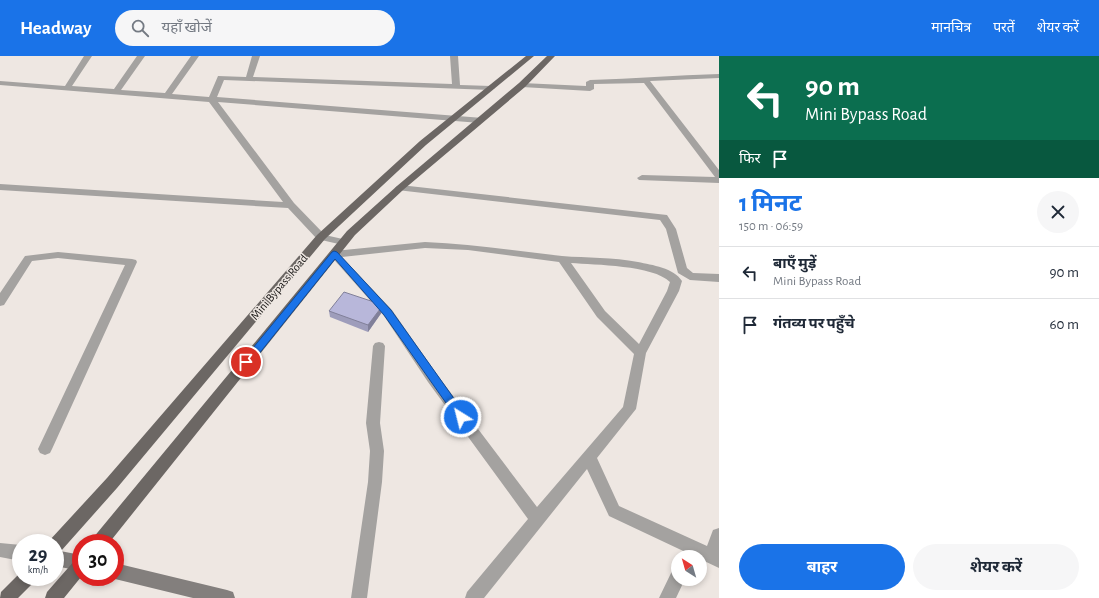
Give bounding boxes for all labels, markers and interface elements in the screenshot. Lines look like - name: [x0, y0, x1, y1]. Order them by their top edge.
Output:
- search box: [115, 10, 395, 46]
- icon: search: [129, 17, 151, 39]
- text: Headway: [20, 19, 91, 38]
- text: यहाँ खोजें: [161, 20, 212, 35]
- text: मानचित्र: [931, 21, 971, 35]
- text: परतें: [993, 21, 1015, 35]
- text: शेयर करें: [1037, 21, 1079, 35]
- icon: left: [739, 72, 791, 124]
- text: 90 m: [805, 73, 860, 101]
- text: Mini Bypass Road: [805, 106, 927, 124]
- icon: arrive: [769, 148, 791, 170]
- text: फिर: [739, 151, 761, 166]
- button: close: [1037, 191, 1079, 233]
- text: 1 मिनट: [739, 192, 802, 216]
- text: 150 m · 06:59: [739, 220, 803, 233]
- street label: Mini Bypass Road: [248, 252, 311, 323]
- text: बाएँ मुड़ें: [773, 256, 816, 271]
- icon: left: [739, 262, 761, 284]
- text: 90 m: [1050, 265, 1079, 280]
- text: Mini Bypass Road: [773, 275, 861, 288]
- icon: arrive: [739, 314, 761, 336]
- text: गंतव्य पर पहुँचे: [773, 316, 855, 331]
- text: 60 m: [1050, 317, 1079, 332]
- pin: [229, 345, 263, 379]
- icon: arrive: [235, 351, 257, 373]
- position arrow: [440, 396, 482, 438]
- speed limit sign: 30: [72, 534, 124, 586]
- button: बाहर: [739, 544, 905, 590]
- button: शेयर करें: [913, 544, 1079, 590]
- text: 29: [28, 545, 48, 565]
- north arrow: [671, 550, 707, 586]
- map controls: [671, 550, 707, 586]
- text: km/h: [28, 565, 48, 575]

